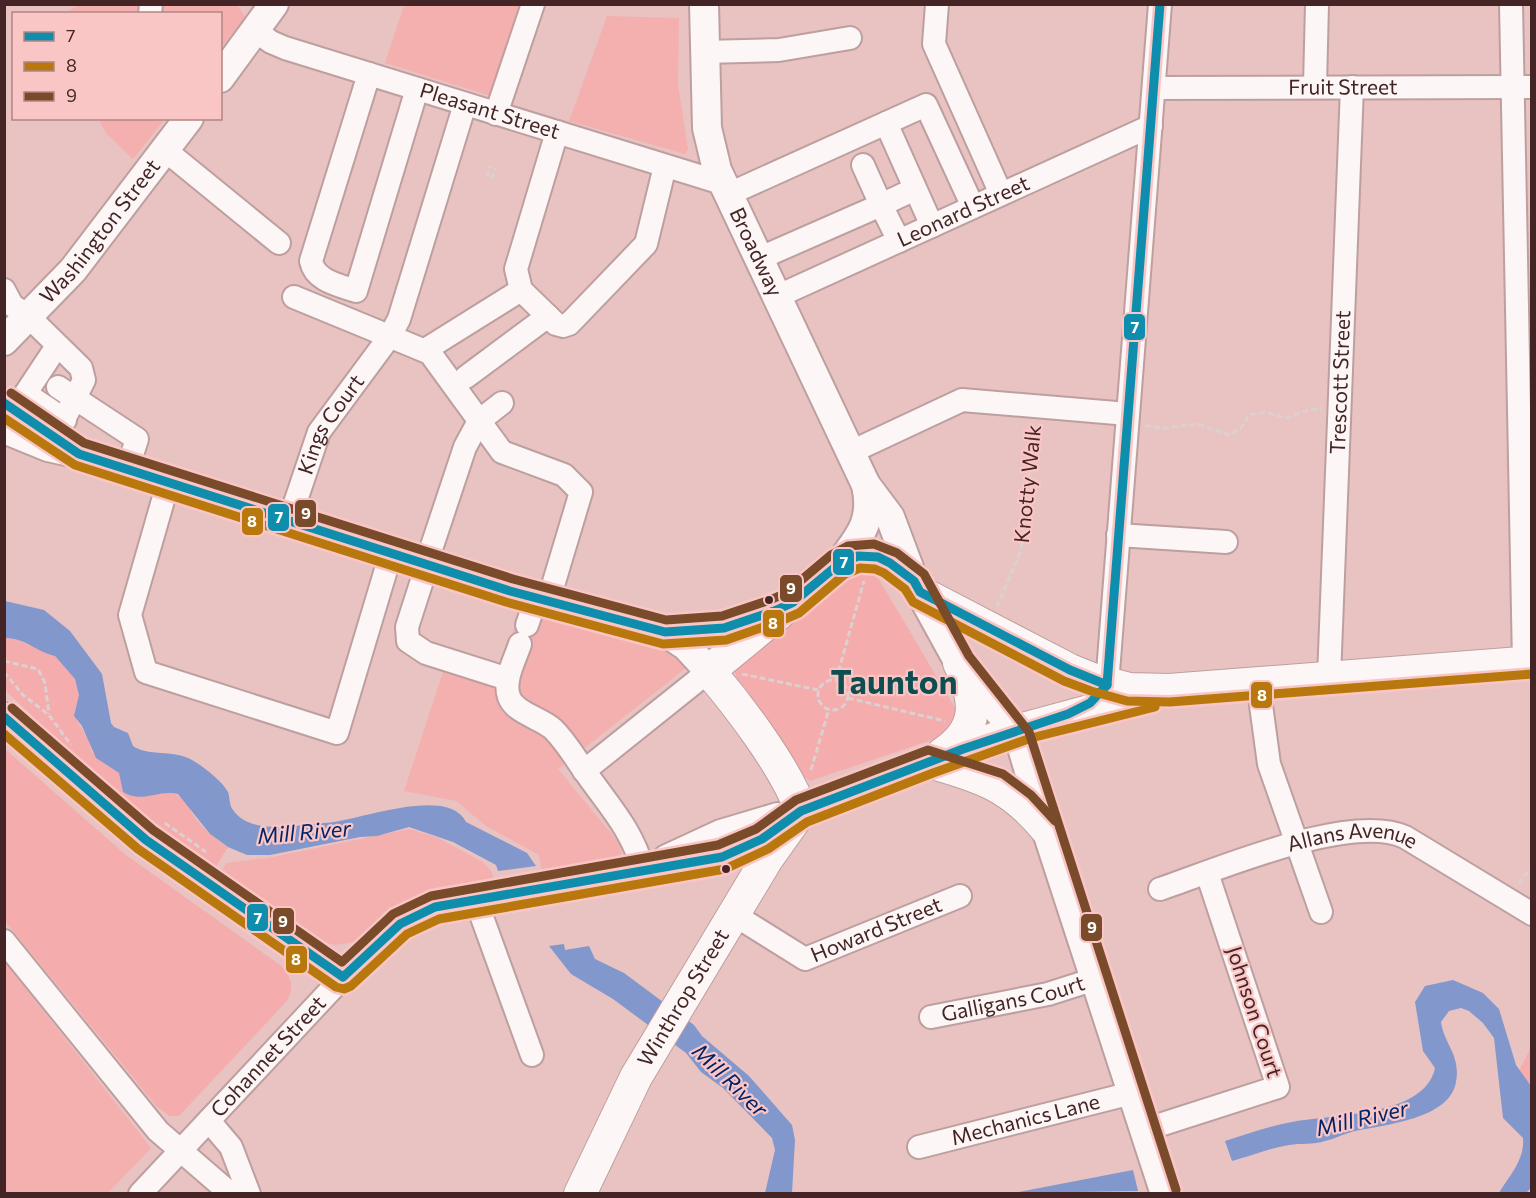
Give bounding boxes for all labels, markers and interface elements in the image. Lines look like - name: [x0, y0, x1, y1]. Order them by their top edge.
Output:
- legend: [12, 12, 222, 120]
- text: 7: [66, 24, 76, 46]
- text: 8: [66, 54, 77, 76]
- street label: Fruit Street: [1288, 73, 1398, 99]
- street label: Pleasant Street: [417, 76, 563, 143]
- text: 9: [66, 84, 77, 106]
- street label: Washington Street: [34, 153, 164, 308]
- street label: Leonard Street: [893, 169, 1033, 251]
- street label: Broadway: [725, 203, 789, 300]
- street label: Trescott Street: [1324, 310, 1354, 455]
- line badge: 7: [1123, 313, 1146, 341]
- text: 7: [1131, 317, 1140, 336]
- street label: Kings Court: [292, 369, 368, 477]
- street label: Knotty Walk: [1008, 424, 1045, 544]
- line badge: 9: [294, 499, 317, 528]
- line badge: 7: [267, 503, 290, 532]
- text: 9: [301, 503, 311, 522]
- line badge: 8: [241, 507, 264, 536]
- text: 7: [275, 507, 284, 526]
- text: 8: [247, 511, 257, 530]
- line badge: 7: [832, 548, 855, 576]
- text: 7: [840, 552, 849, 571]
- line badge: 9: [779, 574, 803, 603]
- text: 9: [786, 578, 796, 597]
- unlabelled marker: [763, 594, 775, 606]
- line badge: 8: [762, 609, 785, 638]
- text: 8: [768, 613, 778, 632]
- district label: Taunton: [831, 660, 957, 701]
- line badge: 8: [1250, 681, 1273, 709]
- text: 8: [1257, 685, 1267, 704]
- water label: Mill River: [256, 814, 353, 849]
- street label: Allans Avenue: [1284, 817, 1423, 856]
- unlabelled marker: [720, 863, 732, 875]
- street label: Howard Street: [807, 891, 945, 966]
- line badge: 7: [246, 903, 269, 932]
- line badge: 9: [272, 907, 295, 935]
- text: 7: [254, 908, 263, 927]
- text: 9: [278, 911, 288, 930]
- line badge: 9: [1080, 913, 1103, 942]
- text: 9: [1087, 917, 1097, 936]
- street label: Winthrop Street: [631, 924, 733, 1070]
- street label: Johnson Court: [1222, 943, 1288, 1080]
- line badge: 8: [285, 945, 308, 974]
- text: 8: [291, 949, 301, 968]
- street label: Galligans Court: [939, 969, 1087, 1026]
- street label: Cohannet Street: [205, 990, 330, 1122]
- water label: Mill River: [687, 1037, 774, 1123]
- street label: Mechanics Lane: [948, 1088, 1102, 1149]
- water label: Mill River: [1313, 1094, 1412, 1141]

